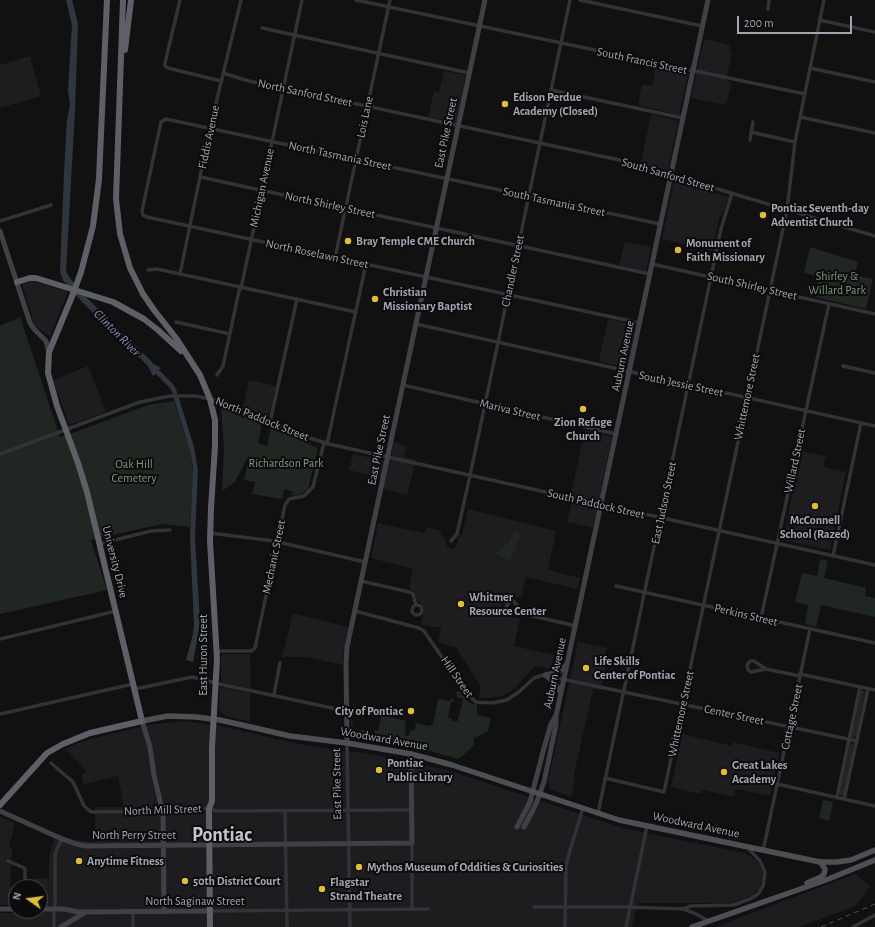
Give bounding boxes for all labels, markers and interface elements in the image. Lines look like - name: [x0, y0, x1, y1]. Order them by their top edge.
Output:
- scale bar: [739, 8, 854, 34]
- text: 200 m: [744, 17, 774, 29]
- street label: South Francis Street: [596, 44, 688, 78]
- street label: North Sanford Street: [257, 76, 353, 110]
- place label: Edison Perdue Academy (Closed): [513, 90, 598, 118]
- street label: Lois Lane: [354, 95, 376, 139]
- street label: East Pike Street: [432, 97, 460, 169]
- marker: Edison Perdue Academy (Closed): [500, 99, 510, 109]
- street label: Fiddis Avenue: [195, 104, 223, 170]
- street label: North Tasmania Street: [287, 138, 393, 174]
- street label: Michigan Avenue: [247, 147, 277, 229]
- street label: South Sanford Street: [620, 155, 716, 195]
- street label: South Tasmania Street: [501, 184, 607, 220]
- street label: North Shirley Street: [283, 188, 377, 222]
- place label: Pontiac Seventh-day Adventist Church: [771, 201, 869, 229]
- marker: Pontiac Seventh-day Adventist Church: [758, 210, 768, 220]
- place label: Bray Temple CME Church: [356, 234, 475, 248]
- street label: Chandler Street: [498, 234, 528, 308]
- street label: North Roselawn Street: [264, 236, 370, 272]
- marker: Bray Temple CME Church: [343, 236, 353, 246]
- place label: Monument of Faith Missionary: [686, 236, 765, 264]
- marker: Monument of Faith Missionary: [673, 245, 683, 255]
- street label: South Shirley Street: [706, 269, 798, 303]
- park label: Shirley & Willard Park: [808, 269, 866, 297]
- place label: Christian Missionary Baptist: [383, 285, 472, 313]
- marker: Christian Missionary Baptist: [370, 294, 380, 304]
- water label: Clinton River: [90, 306, 144, 360]
- street label: Auburn Avenue: [608, 319, 638, 393]
- street label: Whittemore Street: [731, 353, 763, 441]
- street label: South Jessie Street: [637, 368, 725, 400]
- street label: North Paddock Street: [213, 394, 311, 444]
- street label: Mariva Street: [478, 396, 542, 424]
- marker: Zion Refuge Church: [578, 404, 588, 414]
- street label: East Pike Street: [365, 414, 393, 486]
- place label: Zion Refuge Church: [554, 415, 612, 443]
- street label: Willard Street: [781, 428, 809, 494]
- park label: Richardson Park: [248, 456, 324, 470]
- park label: Oak Hill Cemetery: [112, 457, 156, 485]
- street label: East Judson Street: [648, 460, 680, 546]
- street label: South Paddock Street: [546, 486, 646, 522]
- marker: McConnell School (Razed): [810, 501, 820, 511]
- place label: McConnell School (Razed): [780, 513, 850, 541]
- street label: Mechanic Street: [259, 519, 289, 595]
- street label: University Drive: [99, 524, 131, 600]
- place label: Whitmer Resource Center: [469, 590, 546, 618]
- marker: Whitmer Resource Center: [456, 599, 466, 609]
- street label: Perkins Street: [713, 601, 779, 629]
- street label: East Huron Street: [196, 614, 210, 696]
- street label: Auburn Avenue: [540, 636, 570, 710]
- street label: Hill Street: [438, 654, 476, 700]
- place label: Life Skills Center of Pontiac: [594, 654, 675, 682]
- marker: Life Skills Center of Pontiac: [581, 663, 591, 673]
- street label: Whittemore Street: [665, 670, 697, 758]
- street label: Cottage Street: [778, 683, 806, 751]
- street label: Center Street: [703, 702, 765, 728]
- place label: City of Pontiac: [335, 704, 403, 718]
- marker: City of Pontiac: [406, 706, 416, 716]
- street label: Woodward Avenue: [339, 724, 429, 754]
- street label: East Pike Street: [329, 748, 345, 820]
- place label: Pontiac Public Library: [387, 756, 453, 784]
- place label: Great Lakes Academy: [732, 758, 787, 786]
- marker: Pontiac Public Library: [374, 765, 384, 775]
- marker: Great Lakes Academy: [719, 767, 729, 777]
- street label: North Mill Street: [124, 801, 202, 819]
- street label: Woodward Avenue: [651, 809, 741, 841]
- district label: Pontiac: [192, 823, 252, 847]
- street label: North Perry Street: [92, 828, 176, 842]
- place label: Anytime Fitness: [87, 854, 164, 868]
- marker: Anytime Fitness: [74, 856, 84, 866]
- place label: Mythos Museum of Oddities & Curiosities: [367, 860, 563, 874]
- marker: Mythos Museum of Oddities & Curiosities: [354, 862, 364, 872]
- place label: 50th District Court: [193, 874, 281, 888]
- place label: Flagstar Strand Theatre: [330, 875, 402, 903]
- marker: 50th District Court: [180, 876, 190, 886]
- north arrow: [8, 879, 48, 919]
- marker: Flagstar Strand Theatre: [317, 884, 327, 894]
- text: N: [11, 891, 23, 901]
- street label: North Saginaw Street: [145, 894, 245, 908]

